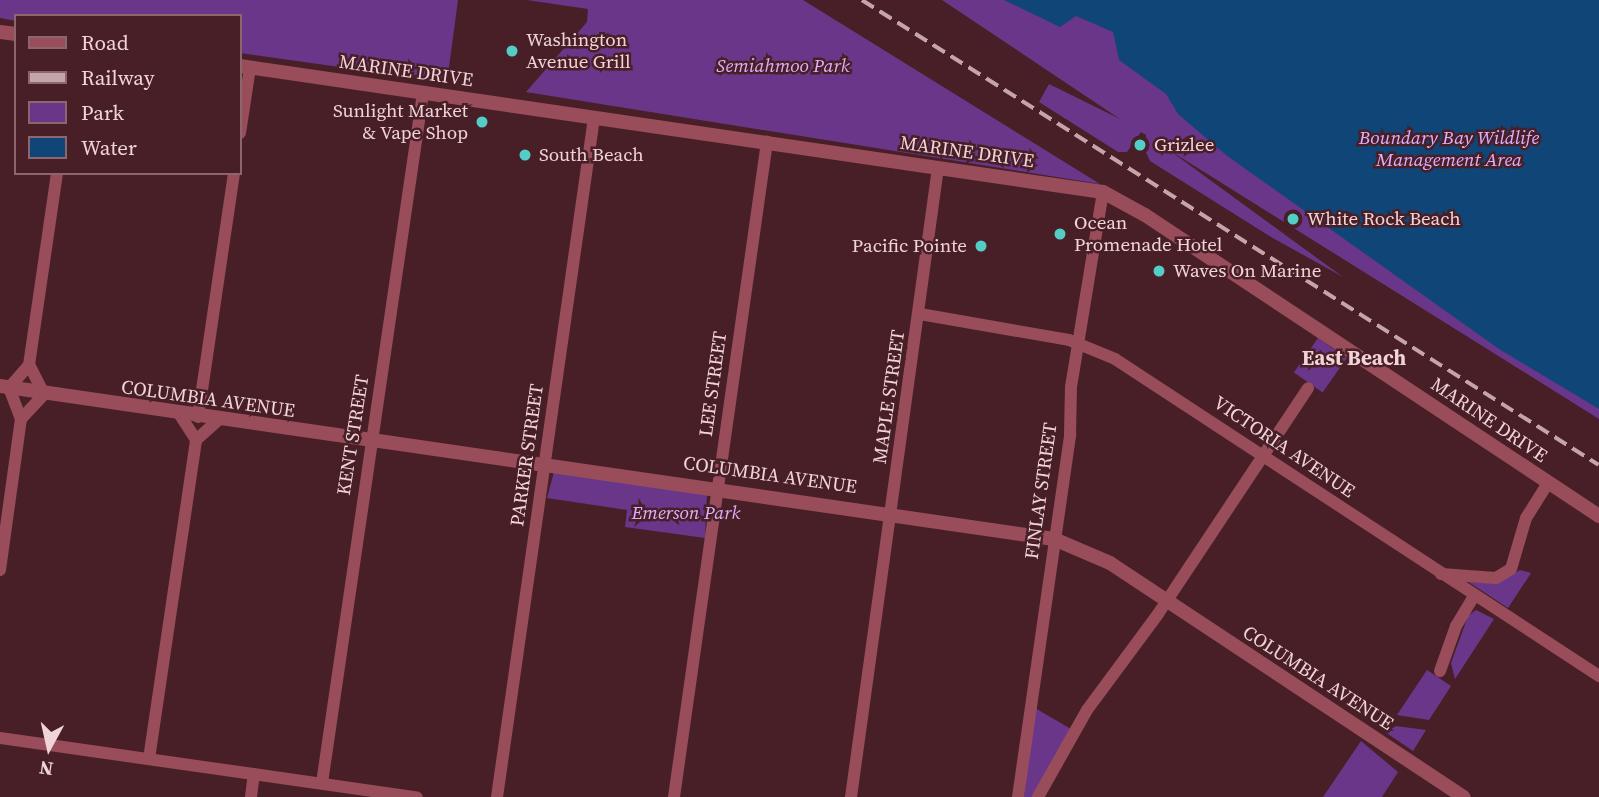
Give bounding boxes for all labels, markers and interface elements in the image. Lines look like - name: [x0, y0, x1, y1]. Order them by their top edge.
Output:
- legend: [14, 14, 242, 175]
- text: Road: [81, 28, 129, 57]
- place label: Washington Avenue Grill: [526, 29, 631, 73]
- marker: Washington Avenue Grill: [504, 43, 520, 59]
- street label: MARINE DRIVE: [337, 50, 475, 92]
- park label: Semiahmoo Park: [716, 55, 850, 77]
- text: Railway: [81, 63, 155, 92]
- text: Park: [81, 98, 124, 127]
- place label: Sunlight Market & Vape Shop: [333, 100, 468, 144]
- marker: Sunlight Market & Vape Shop: [474, 114, 490, 130]
- park label: Boundary Bay Wildlife Management Area: [1359, 127, 1539, 171]
- street label: MARINE DRIVE: [898, 131, 1036, 173]
- text: Water: [81, 133, 137, 162]
- place label: Grizlee: [1154, 134, 1214, 156]
- marker: Grizlee: [1132, 137, 1148, 153]
- place label: South Beach: [539, 144, 644, 166]
- marker: South Beach: [517, 147, 533, 163]
- place label: White Rock Beach: [1307, 208, 1461, 230]
- marker: White Rock Beach: [1285, 211, 1301, 227]
- place label: Ocean Promenade Hotel: [1074, 212, 1222, 256]
- marker: Ocean Promenade Hotel: [1052, 226, 1068, 242]
- place label: Pacific Pointe: [852, 235, 967, 257]
- marker: Pacific Pointe: [973, 238, 989, 254]
- place label: Waves On Marine: [1173, 260, 1321, 282]
- marker: Waves On Marine: [1151, 263, 1167, 279]
- street label: MAPLE STREET: [868, 328, 910, 466]
- street label: LEE STREET: [694, 330, 732, 438]
- district label: East Beach: [1302, 345, 1406, 371]
- street label: KENT STREET: [332, 373, 374, 497]
- street label: MARINE DRIVE: [1427, 373, 1551, 467]
- street label: COLUMBIA AVENUE: [120, 376, 296, 422]
- street label: PARKER STREET: [506, 382, 548, 528]
- street label: VICTORIA AVENUE: [1209, 391, 1359, 503]
- street label: FINLAY STREET: [1020, 421, 1062, 561]
- street label: COLUMBIA AVENUE: [682, 452, 858, 498]
- park label: Emerson Park: [632, 502, 740, 524]
- street label: COLUMBIA AVENUE: [1238, 621, 1398, 735]
- north arrow: [14, 713, 84, 783]
- text: N: [37, 755, 55, 783]

